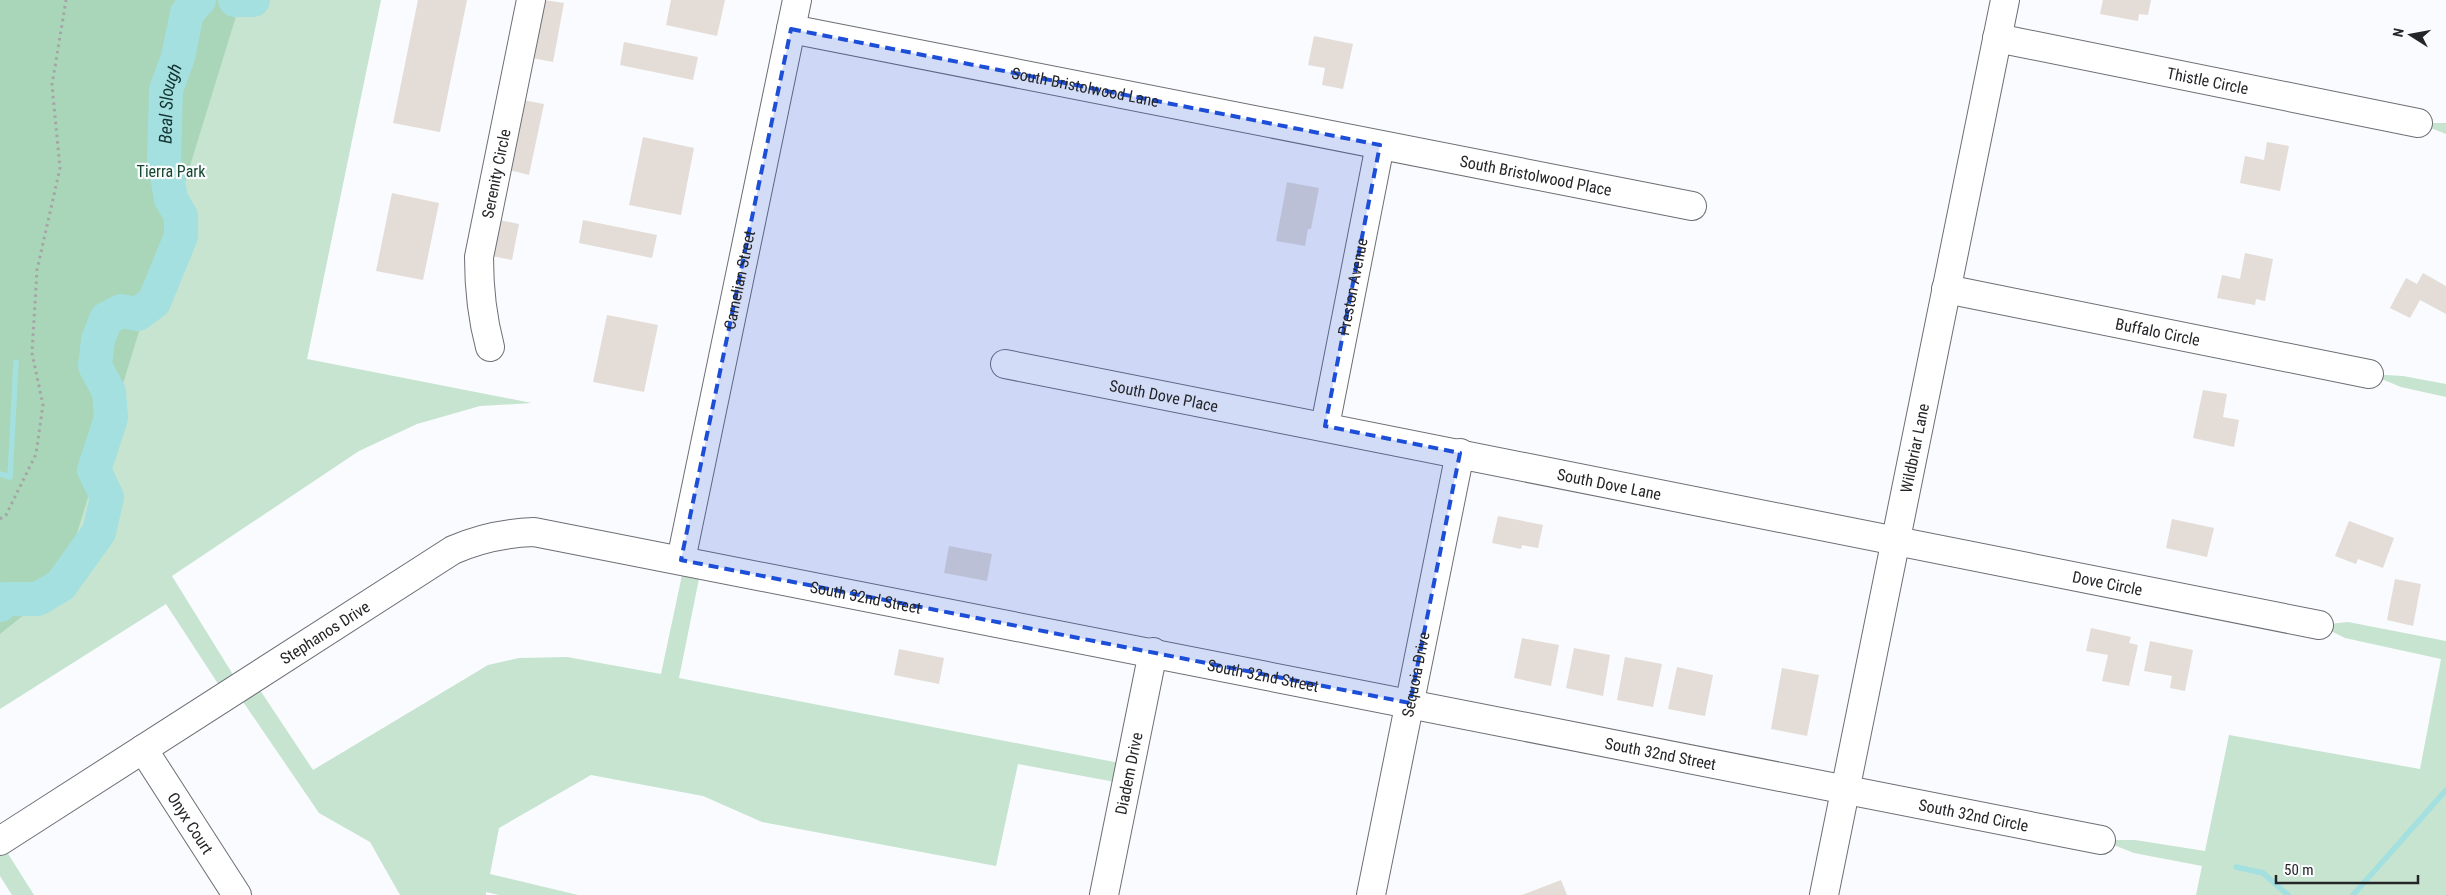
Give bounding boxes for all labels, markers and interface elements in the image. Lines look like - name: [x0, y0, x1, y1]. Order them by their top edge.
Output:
- north arrow: [2386, 10, 2436, 60]
- text: N: [2390, 27, 2407, 38]
- water label: Beal Slough: [154, 60, 185, 144]
- street label: South Bristolwood Lane: [1010, 63, 1161, 111]
- street label: Thistle Circle: [2165, 63, 2250, 98]
- street label: Serenity Circle: [478, 127, 514, 220]
- street label: South Bristolwood Place: [1458, 151, 1613, 199]
- park label: Tierra Park: [137, 162, 206, 181]
- street label: Carnelian Street: [719, 228, 759, 331]
- street label: Preston Avenue: [1333, 236, 1371, 337]
- street label: Buffalo Circle: [2114, 314, 2202, 349]
- street label: South Dove Place: [1108, 375, 1220, 416]
- street label: Wildbriar Lane: [1896, 402, 1933, 494]
- street label: South Dove Lane: [1555, 464, 1663, 504]
- street label: Dove Circle: [2071, 567, 2144, 599]
- street label: South 32nd Street: [809, 577, 923, 617]
- street label: Stephanos Drive: [277, 597, 373, 668]
- street label: Sequoia Drive: [1398, 630, 1433, 719]
- street label: South 32nd Street: [1206, 655, 1321, 696]
- street label: Diadem Drive: [1111, 731, 1146, 816]
- street label: South 32nd Street: [1603, 733, 1718, 774]
- street label: Onyx Court: [164, 789, 218, 858]
- street label: South 32nd Circle: [1917, 795, 2030, 835]
- scale bar: [2276, 852, 2418, 884]
- text: 50 m: [2284, 861, 2314, 879]

